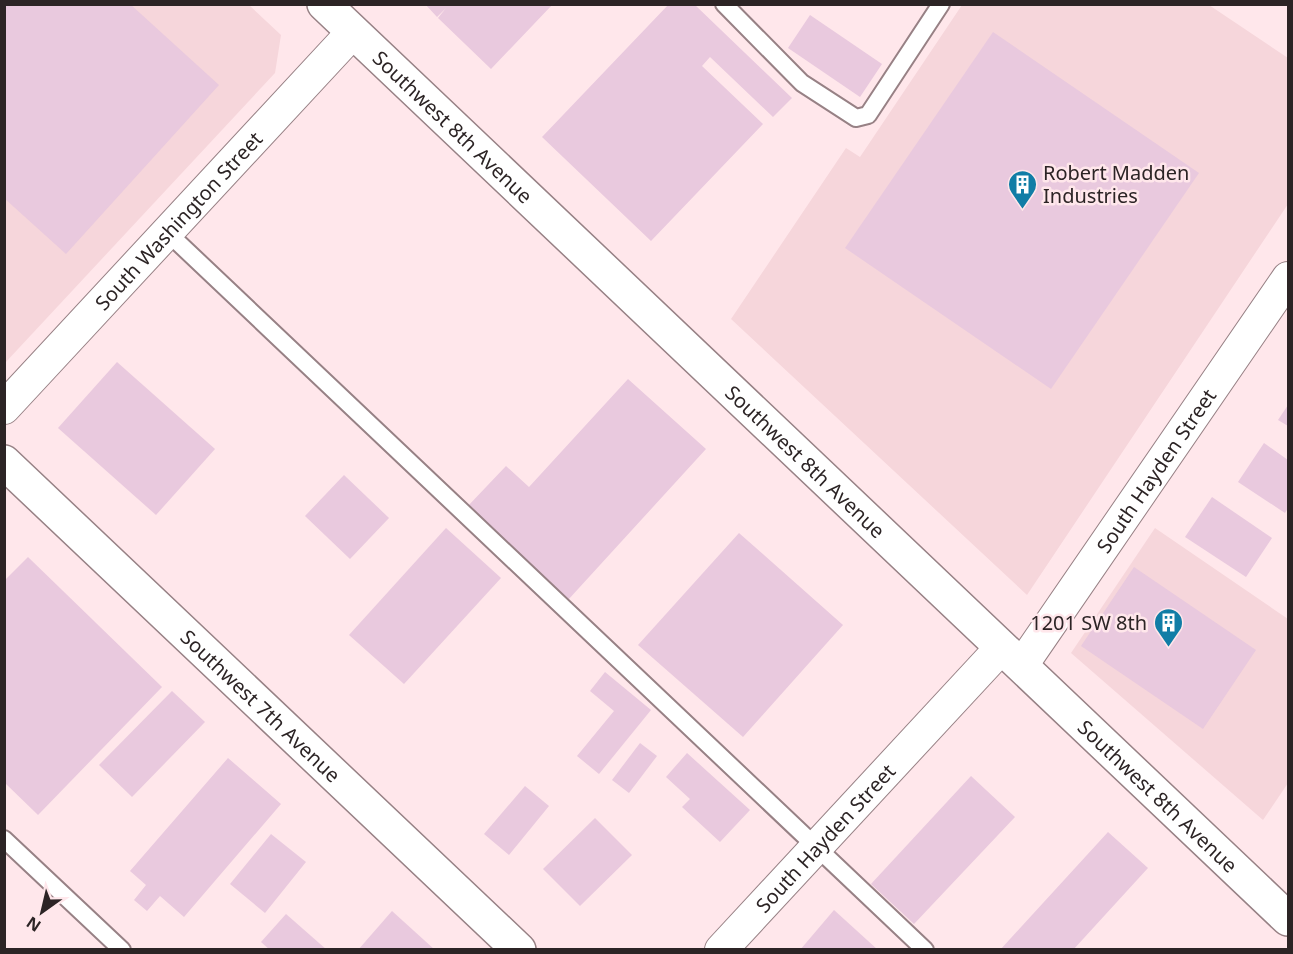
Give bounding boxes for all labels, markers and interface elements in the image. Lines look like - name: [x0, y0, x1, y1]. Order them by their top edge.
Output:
- street label: Southwest 8th Avenue: [367, 44, 539, 209]
- street label: South Washington Street: [89, 125, 268, 315]
- place label: Robert Madden Industries: [1043, 159, 1189, 209]
- building icon: Robert Madden Industries: [1006, 168, 1038, 210]
- street label: Southwest 8th Avenue: [720, 379, 891, 543]
- street label: South Hayden Street: [1090, 383, 1222, 558]
- building icon: 1201 SW 8th: [1152, 606, 1184, 648]
- place label: 1201 SW 8th: [1030, 609, 1147, 636]
- street label: Southwest 7th Avenue: [175, 623, 347, 788]
- street label: Southwest 8th Avenue: [1072, 713, 1244, 878]
- street label: South Hayden Street: [749, 758, 901, 918]
- north arrow: [12, 882, 72, 942]
- text: N: [22, 912, 45, 937]

